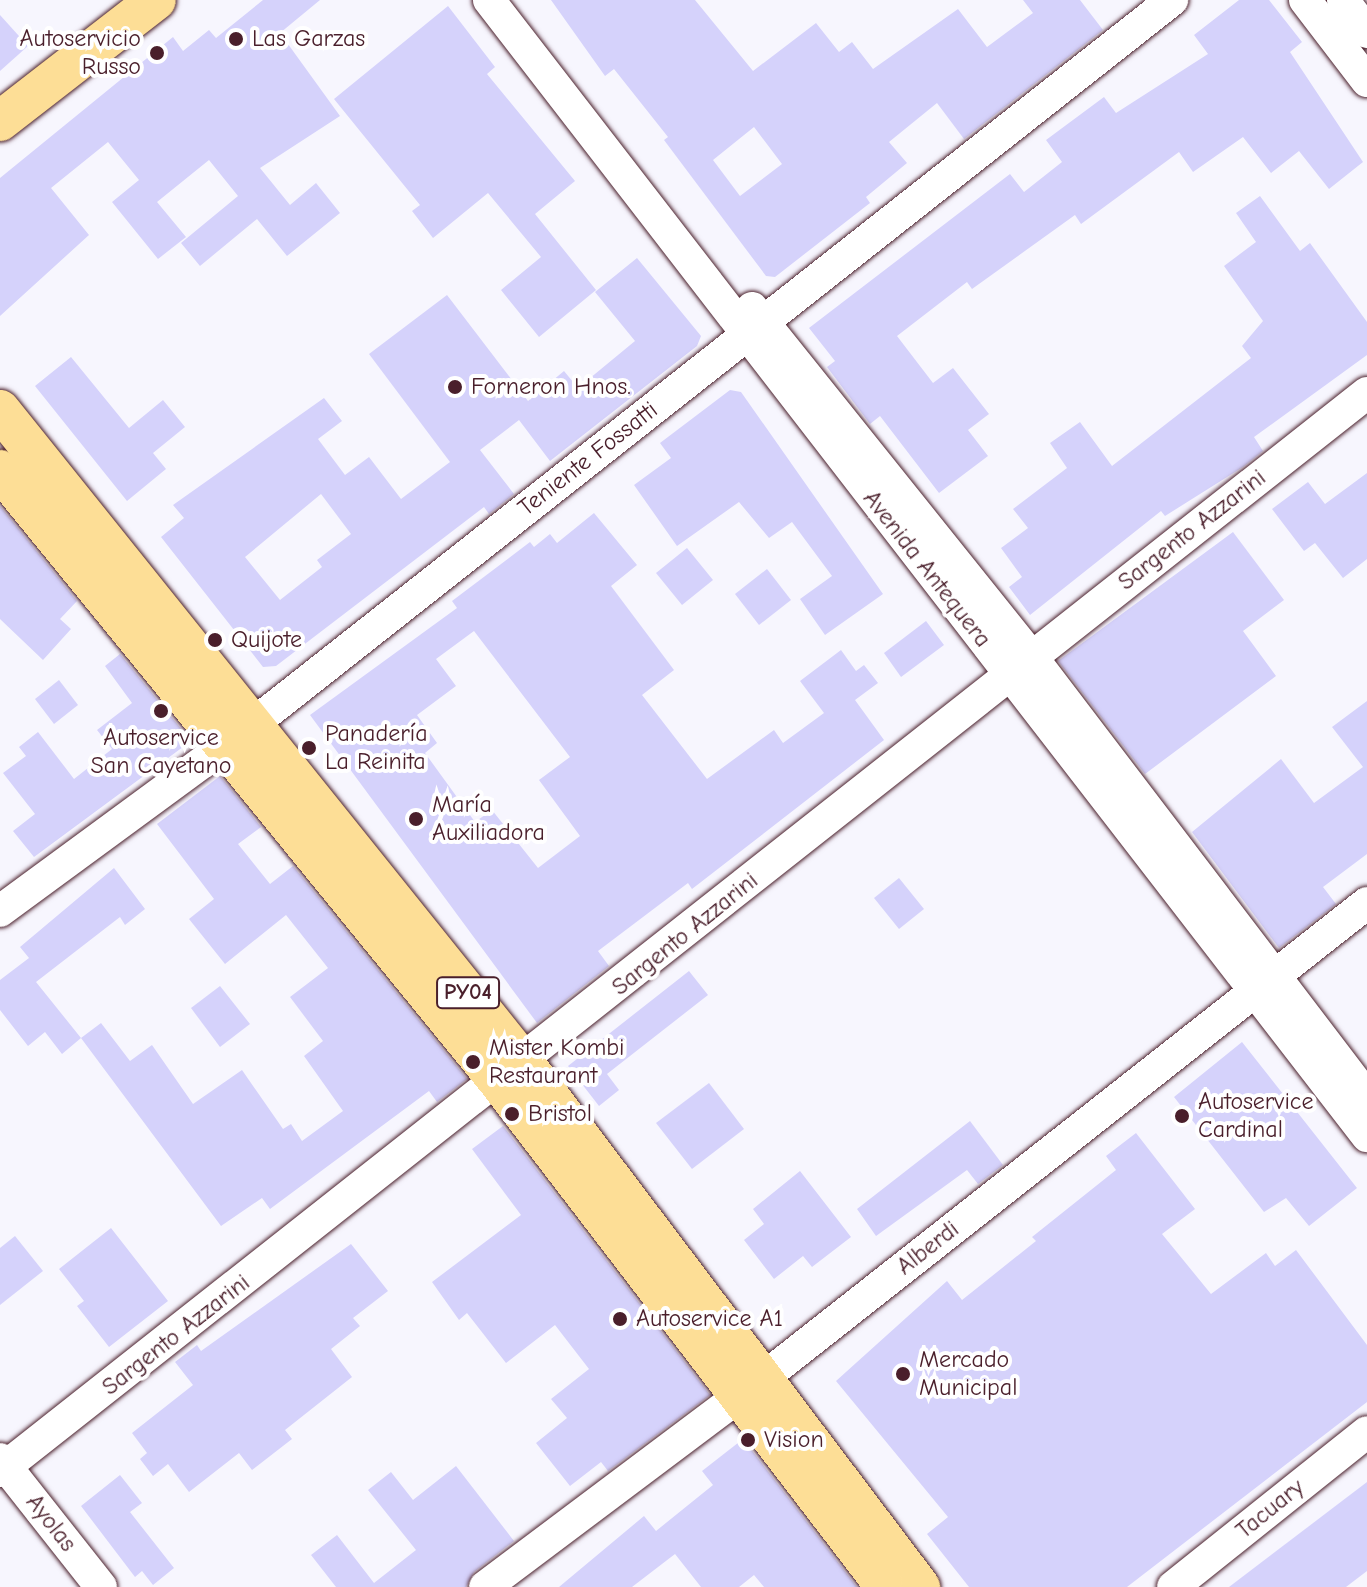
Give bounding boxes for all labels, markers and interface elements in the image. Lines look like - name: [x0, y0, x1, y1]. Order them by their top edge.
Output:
- place label: Autoservicio Russo: [19, 25, 141, 81]
- place label: Las Garzas: [252, 25, 365, 53]
- marker: Las Garzas: [227, 30, 245, 48]
- marker: Autoservicio Russo: [148, 44, 166, 62]
- place label: Forneron Hnos.: [471, 373, 631, 401]
- marker: Forneron Hnos.: [446, 378, 464, 396]
- street label: Teniente Fossatti: [512, 396, 664, 522]
- street label: Sargento Azzarini: [1112, 463, 1272, 597]
- street label: Avenida Antequera: [857, 485, 997, 653]
- place label: Quijote: [231, 626, 302, 654]
- marker: Quijote: [206, 631, 224, 649]
- marker: Autoservice San Cayetano: [152, 702, 170, 720]
- place label: Panadería La Reinita: [325, 720, 428, 776]
- place label: Autoservice San Cayetano: [91, 724, 231, 780]
- marker: Panadería La Reinita: [300, 739, 318, 757]
- place label: María Auxiliadora: [432, 791, 545, 847]
- marker: María Auxiliadora: [407, 810, 425, 828]
- street label: Sargento Azzarini: [606, 866, 764, 1002]
- road number: PY04: [436, 975, 500, 1011]
- place label: Mister Kombi Restaurant: [489, 1034, 625, 1090]
- marker: Mister Kombi Restaurant: [464, 1053, 482, 1071]
- place label: Autoservice Cardinal: [1198, 1088, 1313, 1144]
- place label: Bristol: [528, 1100, 592, 1128]
- marker: Bristol: [503, 1105, 521, 1123]
- marker: Autoservice Cardinal: [1173, 1107, 1191, 1125]
- street label: Alberdi: [891, 1215, 965, 1281]
- street label: Sargento Azzarini: [96, 1268, 256, 1402]
- place label: Autoservice A1: [636, 1305, 783, 1333]
- marker: Autoservice A1: [611, 1310, 629, 1328]
- place label: Mercado Municipal: [919, 1346, 1017, 1402]
- marker: Mercado Municipal: [894, 1365, 912, 1383]
- place label: Vision: [764, 1426, 824, 1454]
- marker: Vision: [739, 1431, 757, 1449]
- street label: Tacuary: [1230, 1473, 1310, 1545]
- street label: Ayolas: [20, 1489, 82, 1557]

